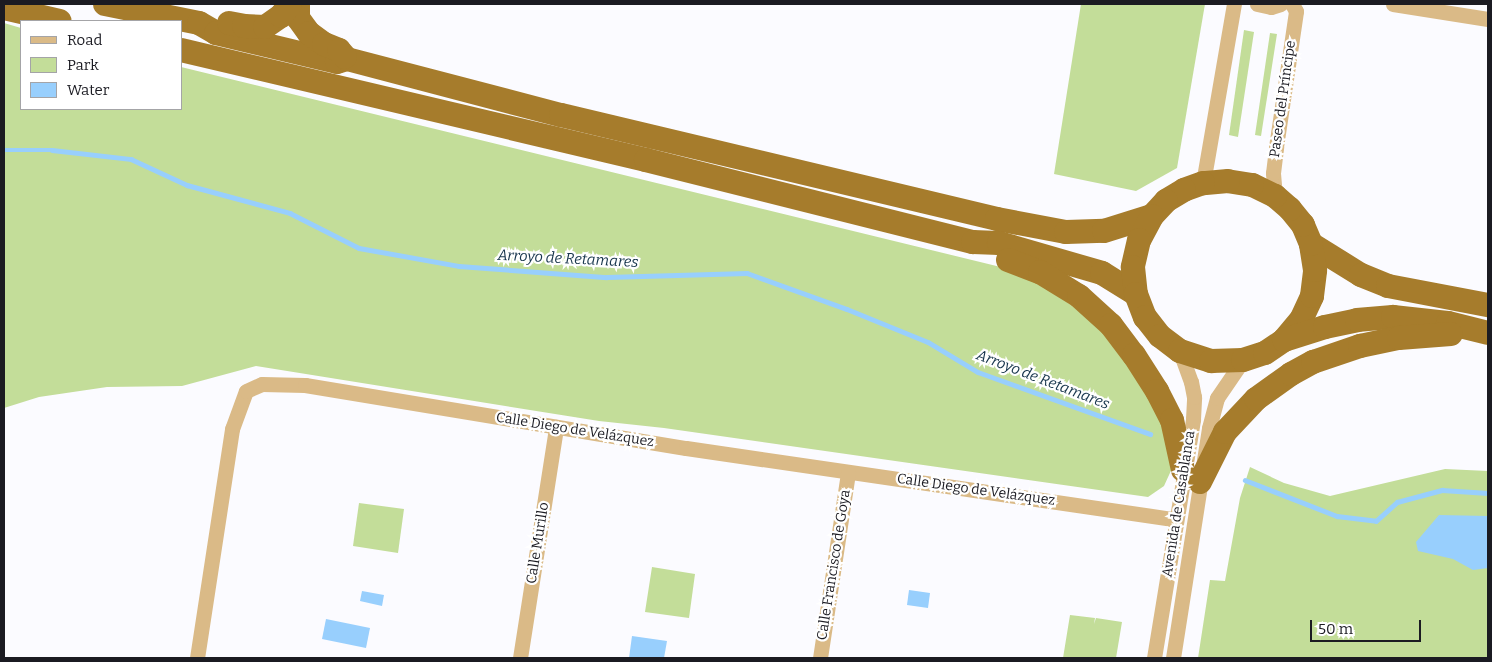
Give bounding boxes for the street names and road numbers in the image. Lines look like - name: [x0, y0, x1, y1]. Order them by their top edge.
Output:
- street label: Paseo del Príncipe: [1266, 39, 1300, 159]
- street label: Calle Diego de Velázquez: [495, 409, 655, 451]
- street label: Avenida de Casablanca: [1159, 430, 1199, 578]
- street label: Calle Diego de Velázquez: [896, 471, 1056, 509]
- street label: Calle Francisco de Goya: [814, 489, 854, 641]
- street label: Calle Murillo: [523, 501, 553, 585]

